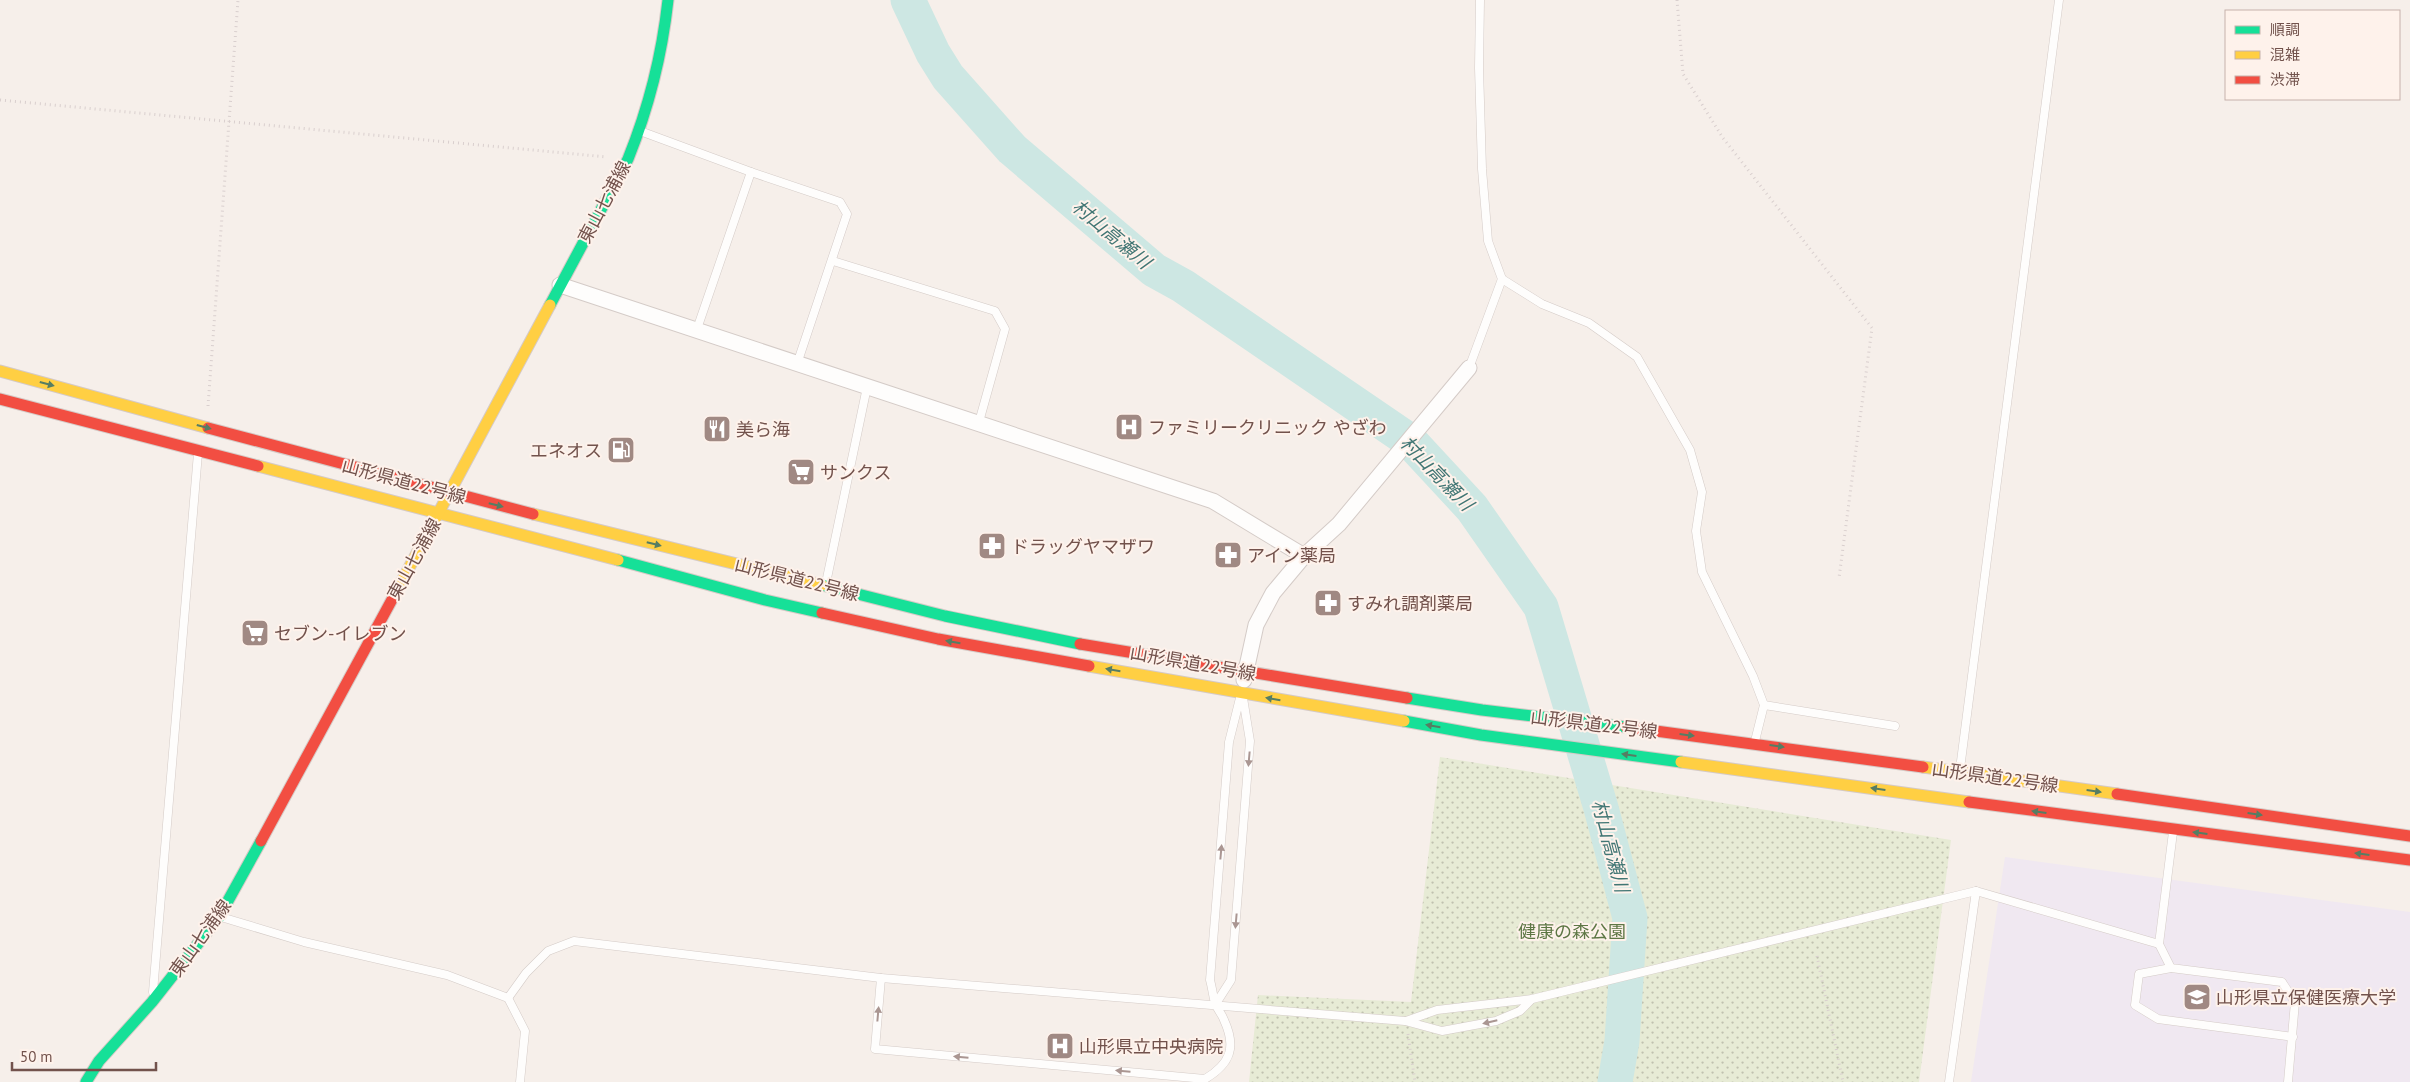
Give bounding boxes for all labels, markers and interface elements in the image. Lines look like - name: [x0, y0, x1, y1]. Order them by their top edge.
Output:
- legend: [2225, 10, 2400, 100]
- text: 順調: [2270, 20, 2300, 39]
- text: 混雑: [2270, 45, 2300, 64]
- text: 渋滞: [2270, 70, 2300, 89]
- street label: 東山七浦線: [573, 157, 635, 247]
- water label: 村山高瀬川: [1068, 194, 1158, 275]
- one-way arrow: [39, 380, 55, 388]
- hospital icon: ファミリークリニック やざわ: [1114, 412, 1144, 442]
- restaurant icon: 美ら海: [702, 414, 732, 444]
- place label: ファミリークリニック やざわ: [1148, 416, 1387, 439]
- place label: 美ら海: [736, 418, 790, 441]
- one-way arrow: [196, 424, 211, 432]
- water label: 村山高瀬川: [1395, 430, 1480, 517]
- fuel station icon: エネオス: [606, 435, 636, 465]
- place label: エネオス: [530, 439, 602, 462]
- street label: 山形県道22号線: [339, 453, 469, 509]
- supermarket icon: サンクス: [786, 457, 816, 487]
- place label: サンクス: [820, 461, 891, 484]
- one-way arrow: [488, 501, 503, 509]
- street label: 東山七浦線: [382, 514, 446, 604]
- pharmacy icon: ドラッグヤマザワ: [977, 531, 1007, 561]
- place label: ドラッグヤマザワ: [1011, 535, 1155, 558]
- one-way arrow: [646, 540, 661, 548]
- pharmacy icon: アイン薬局: [1213, 540, 1243, 570]
- place label: アイン薬局: [1247, 544, 1336, 567]
- street label: 山形県道22号線: [732, 552, 862, 606]
- pharmacy icon: すみれ調剤薬局: [1313, 588, 1343, 618]
- place label: すみれ調剤薬局: [1347, 592, 1473, 615]
- supermarket icon: セブン-イレブン: [240, 618, 270, 648]
- place label: セブン-イレブン: [274, 622, 406, 645]
- one-way arrow: [945, 637, 961, 645]
- street label: 山形県道22号線: [1128, 641, 1258, 685]
- one-way arrow: [1105, 666, 1121, 674]
- one-way arrow: [1265, 694, 1281, 702]
- street label: 山形県道22号線: [1529, 705, 1659, 743]
- one-way arrow: [1425, 722, 1441, 730]
- one-way arrow: [1679, 731, 1695, 739]
- one-way arrow: [1769, 743, 1785, 751]
- one-way arrow: [1245, 751, 1253, 767]
- one-way arrow: [1621, 751, 1637, 759]
- street label: 山形県道22号線: [1930, 757, 2060, 797]
- one-way arrow: [1870, 785, 1886, 793]
- one-way arrow: [2086, 787, 2102, 795]
- water label: 村山高瀬川: [1587, 797, 1635, 897]
- one-way arrow: [2031, 807, 2047, 815]
- one-way arrow: [2247, 810, 2263, 818]
- one-way arrow: [2192, 829, 2208, 837]
- one-way arrow: [1217, 844, 1225, 860]
- one-way arrow: [2353, 850, 2369, 858]
- street label: 東山七浦線: [164, 895, 236, 981]
- one-way arrow: [1232, 913, 1240, 929]
- park label: 健康の森公園: [1518, 920, 1626, 943]
- school or university icon: 山形県立保健医療大学: [2182, 982, 2212, 1012]
- place label: 山形県立保健医療大学: [2216, 986, 2396, 1009]
- one-way arrow: [874, 1005, 882, 1021]
- one-way arrow: [1483, 1018, 1498, 1026]
- hospital icon: 山形県立中央病院: [1045, 1031, 1075, 1061]
- place label: 山形県立中央病院: [1079, 1035, 1223, 1058]
- scale bar: [12, 1040, 156, 1072]
- text: 50 m: [20, 1047, 53, 1066]
- one-way arrow: [953, 1053, 969, 1061]
- one-way arrow: [1114, 1067, 1130, 1075]

